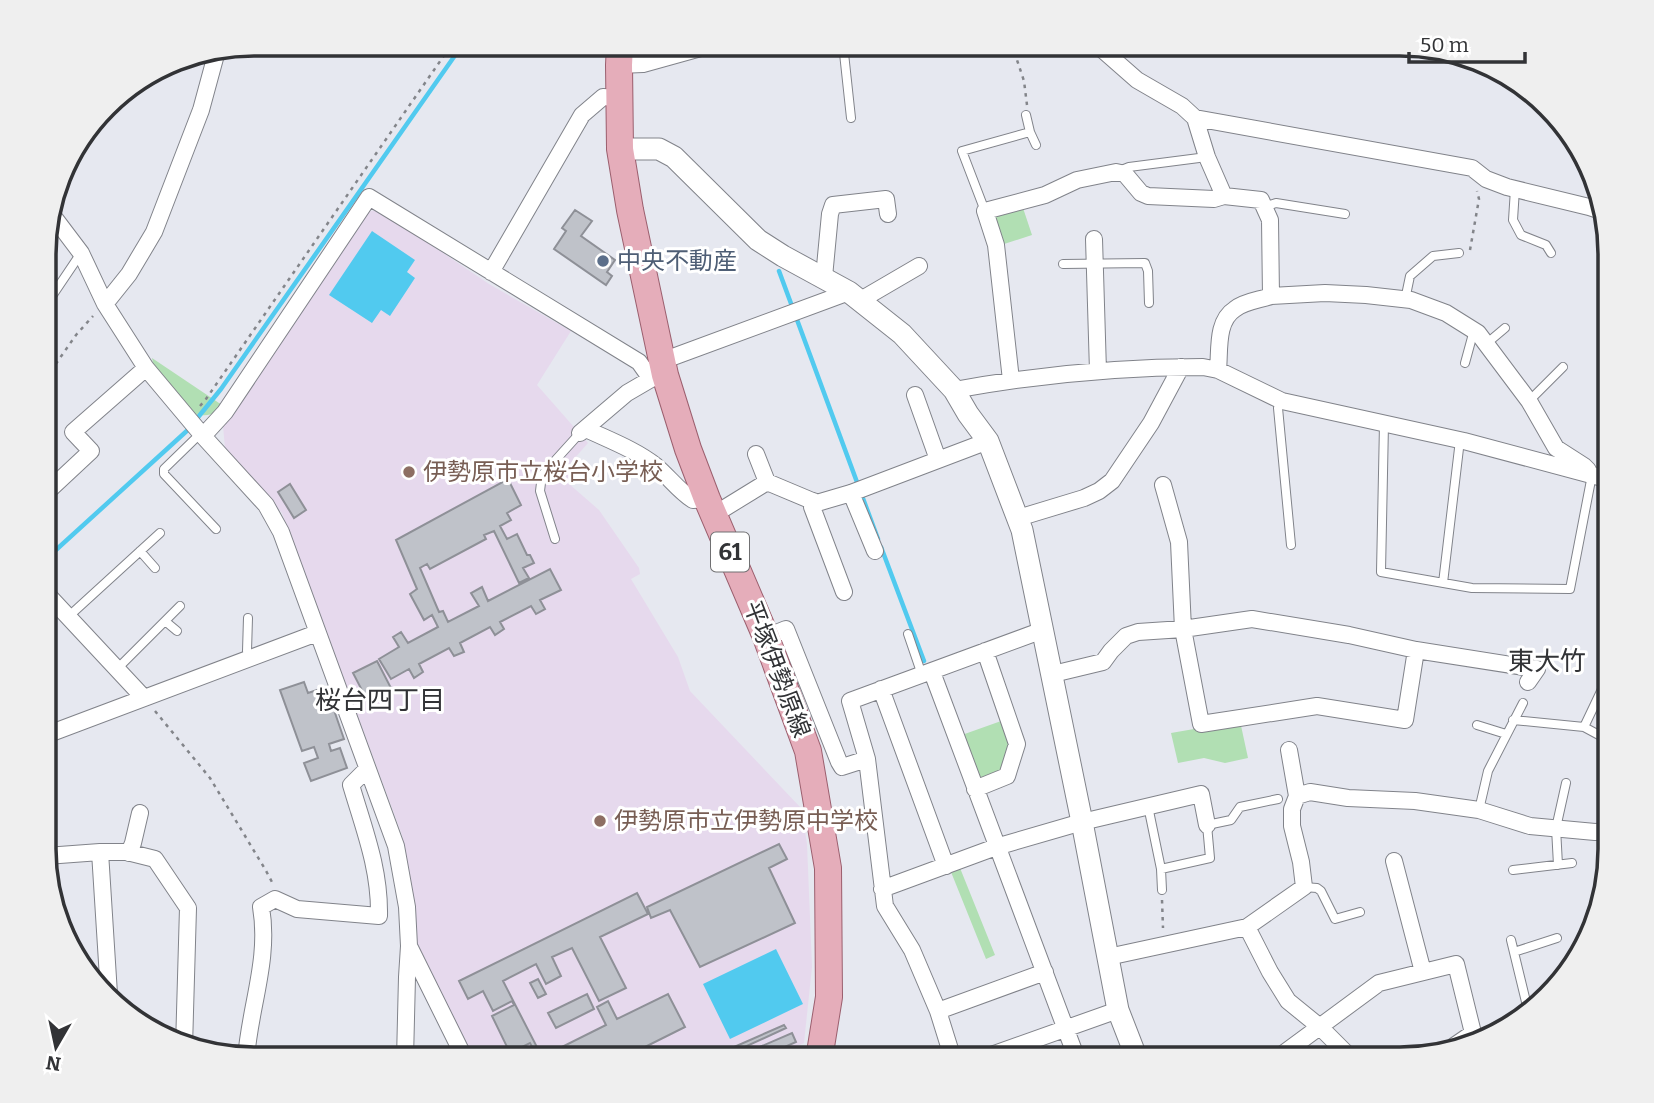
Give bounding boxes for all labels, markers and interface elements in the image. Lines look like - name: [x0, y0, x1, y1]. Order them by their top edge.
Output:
- scale bar: [1409, 21, 1524, 65]
- text: 50 m: [1420, 32, 1469, 58]
- place label: 中央不動産: [617, 247, 737, 275]
- marker: 中央不動産: [595, 253, 611, 269]
- place label: 伊勢原市立桜台小学校: [423, 458, 663, 486]
- marker: 伊勢原市立桜台小学校: [401, 464, 417, 480]
- road number: 61: [711, 532, 749, 572]
- street label: 平塚伊勢原線: [738, 597, 816, 741]
- district label: 東大竹: [1508, 646, 1586, 677]
- district label: 桜台四丁目: [315, 685, 445, 716]
- place label: 伊勢原市立伊勢原中学校: [614, 807, 878, 835]
- marker: 伊勢原市立伊勢原中学校: [592, 813, 608, 829]
- north arrow: [21, 1012, 91, 1082]
- text: N: [44, 1051, 62, 1076]

